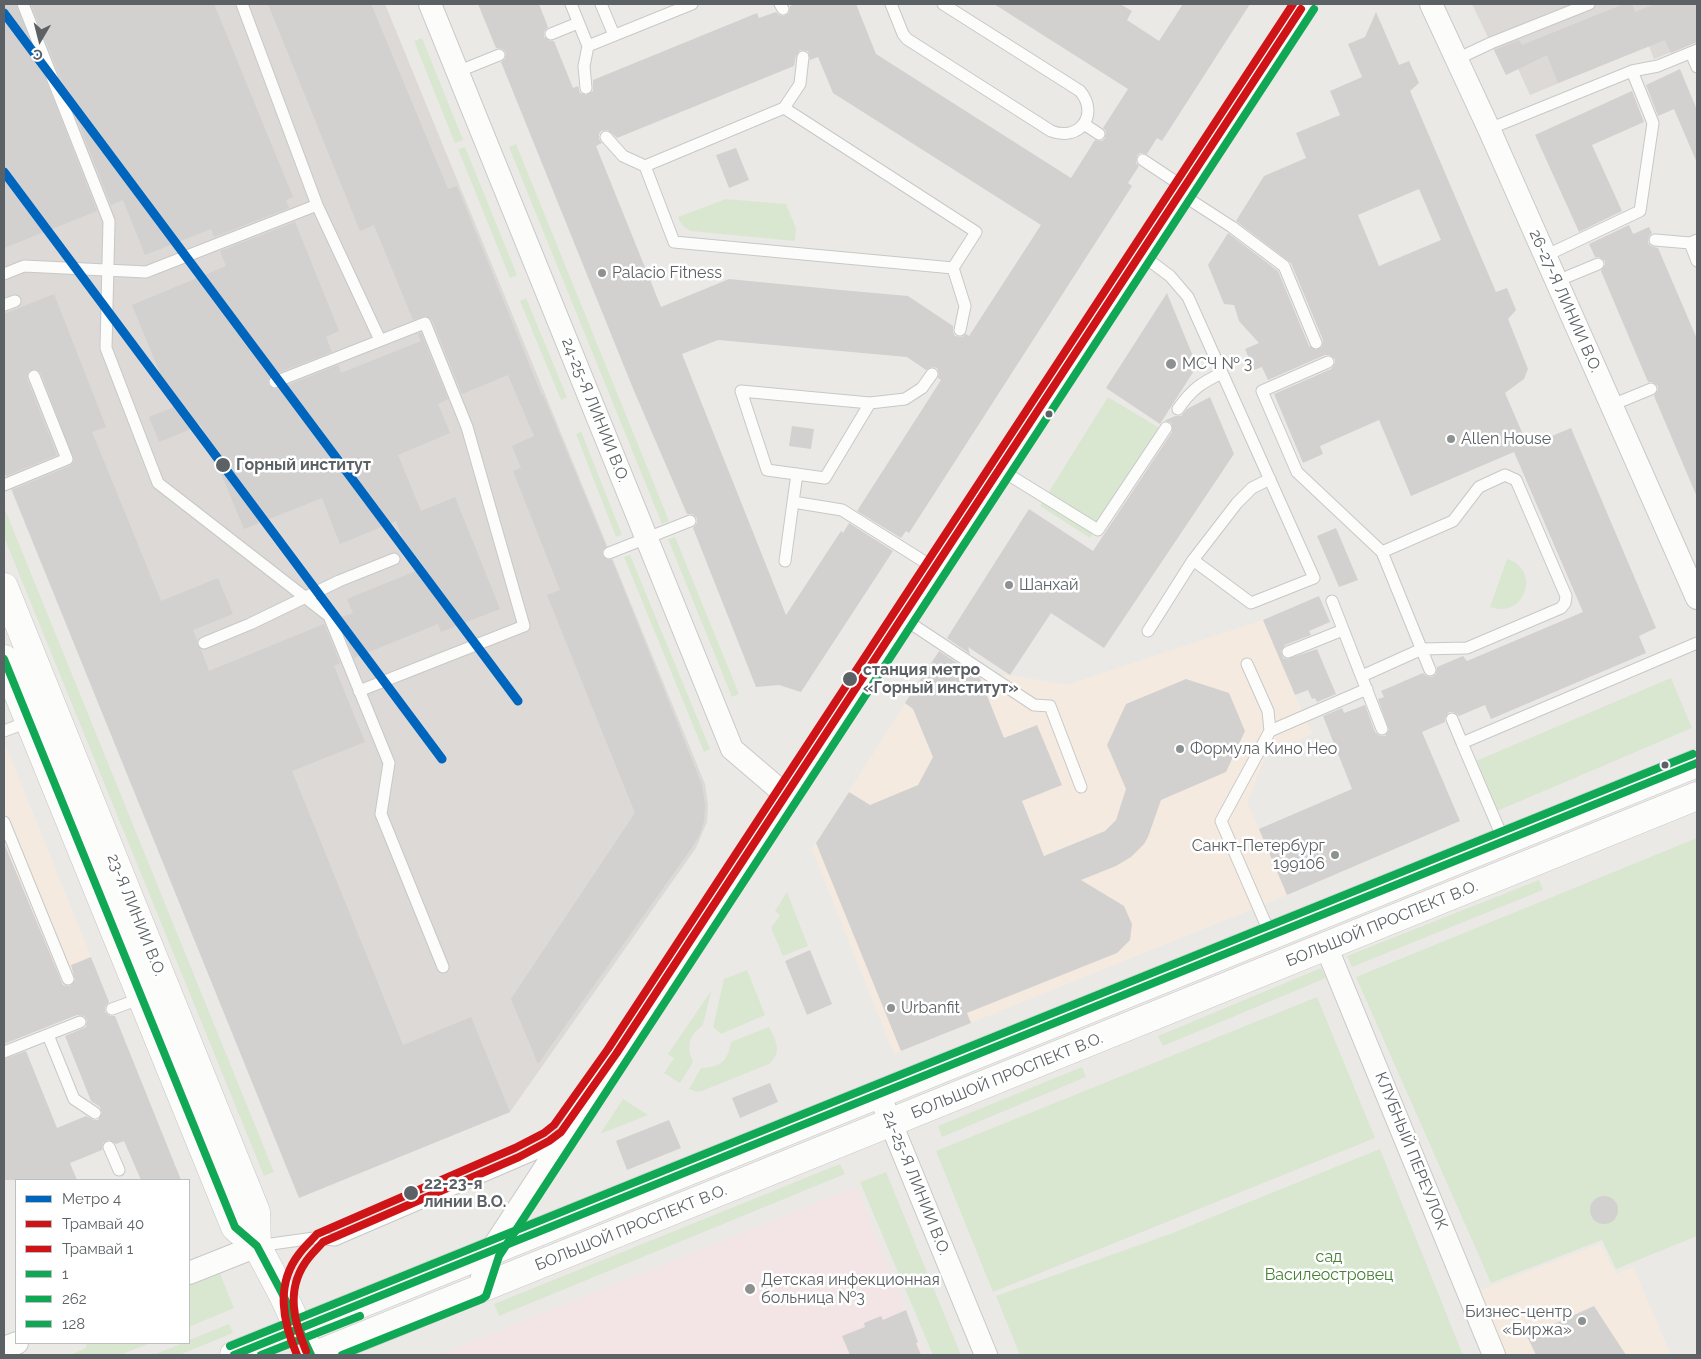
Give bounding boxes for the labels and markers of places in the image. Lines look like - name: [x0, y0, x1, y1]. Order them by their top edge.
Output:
- place label: Palacio Fitness: [612, 263, 722, 283]
- marker: Palacio Fitness: [596, 267, 608, 279]
- place label: МСЧ № 3: [1182, 354, 1252, 374]
- marker: МСЧ № 3: [1164, 357, 1178, 371]
- unlabelled marker: [1044, 409, 1054, 419]
- place label: Allen House: [1461, 429, 1551, 449]
- marker: Allen House: [1445, 433, 1457, 445]
- place label: Горный институт: [236, 455, 371, 475]
- marker: Горный институт: [214, 456, 232, 474]
- place label: Шанхай: [1019, 575, 1078, 595]
- marker: Шанхай: [1003, 579, 1015, 591]
- place label: станция метро «Горный институт»: [863, 660, 1019, 698]
- marker: станция метро «Горный институт»: [841, 670, 859, 688]
- place label: Формула Кино Нео: [1190, 739, 1337, 759]
- marker: Формула Кино Нео: [1174, 743, 1186, 755]
- unlabelled marker: [1660, 760, 1670, 770]
- place label: Санкт-Петербург 199106: [1192, 836, 1325, 874]
- marker: Санкт-Петербург 199106: [1329, 849, 1341, 861]
- place label: Urbanfit: [901, 998, 960, 1018]
- marker: Urbanfit: [885, 1002, 897, 1014]
- place label: 22-23-я линии В.О.: [424, 1174, 506, 1212]
- marker: 22-23-я линии В.О.: [402, 1184, 420, 1202]
- place label: Детская инфекционная больница №3: [761, 1270, 940, 1308]
- marker: Детская инфекционная больница №3: [743, 1282, 757, 1296]
- place label: Бизнес-центр «Биржа»: [1465, 1302, 1572, 1340]
- marker: Бизнес-центр «Биржа»: [1576, 1315, 1588, 1327]

